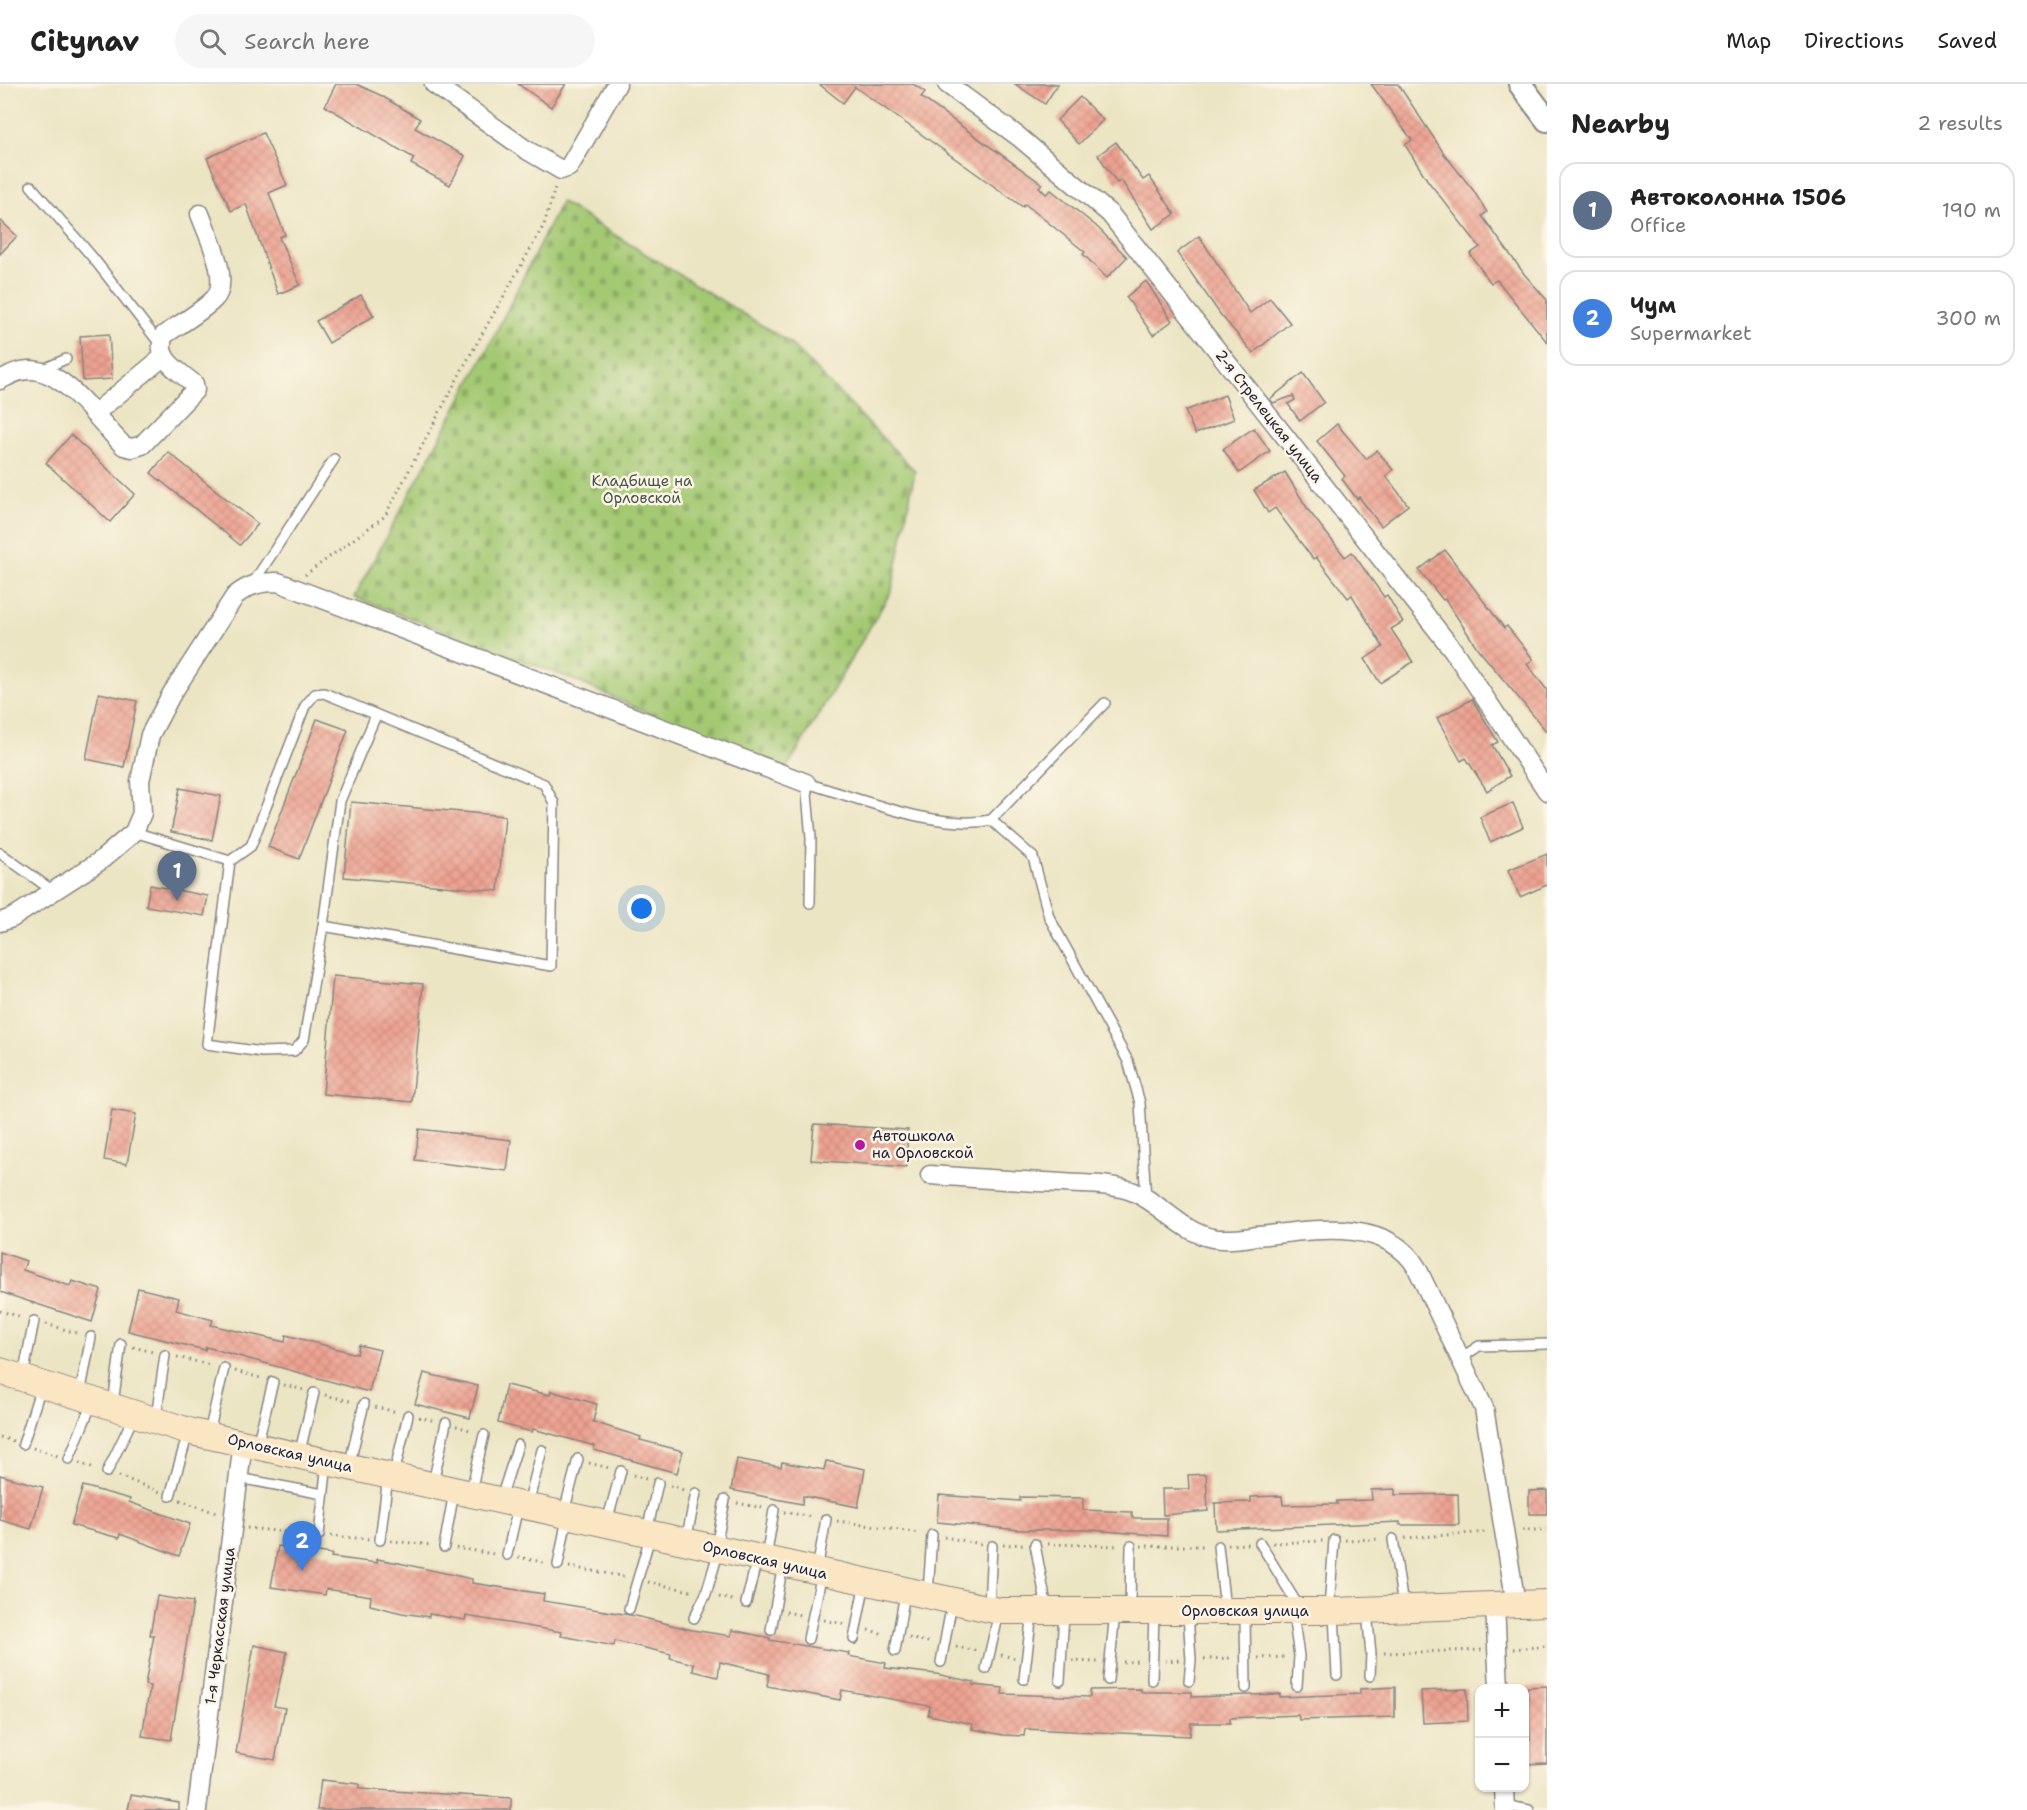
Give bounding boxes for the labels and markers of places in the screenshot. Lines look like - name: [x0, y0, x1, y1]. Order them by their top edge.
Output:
- pin: 1: [158, 852, 196, 901]
- place label: Автошкола на Орловской: [872, 1126, 974, 1163]
- marker: Автошкола на Орловской: [853, 1138, 867, 1152]
- pin: 2: [282, 1522, 322, 1571]

